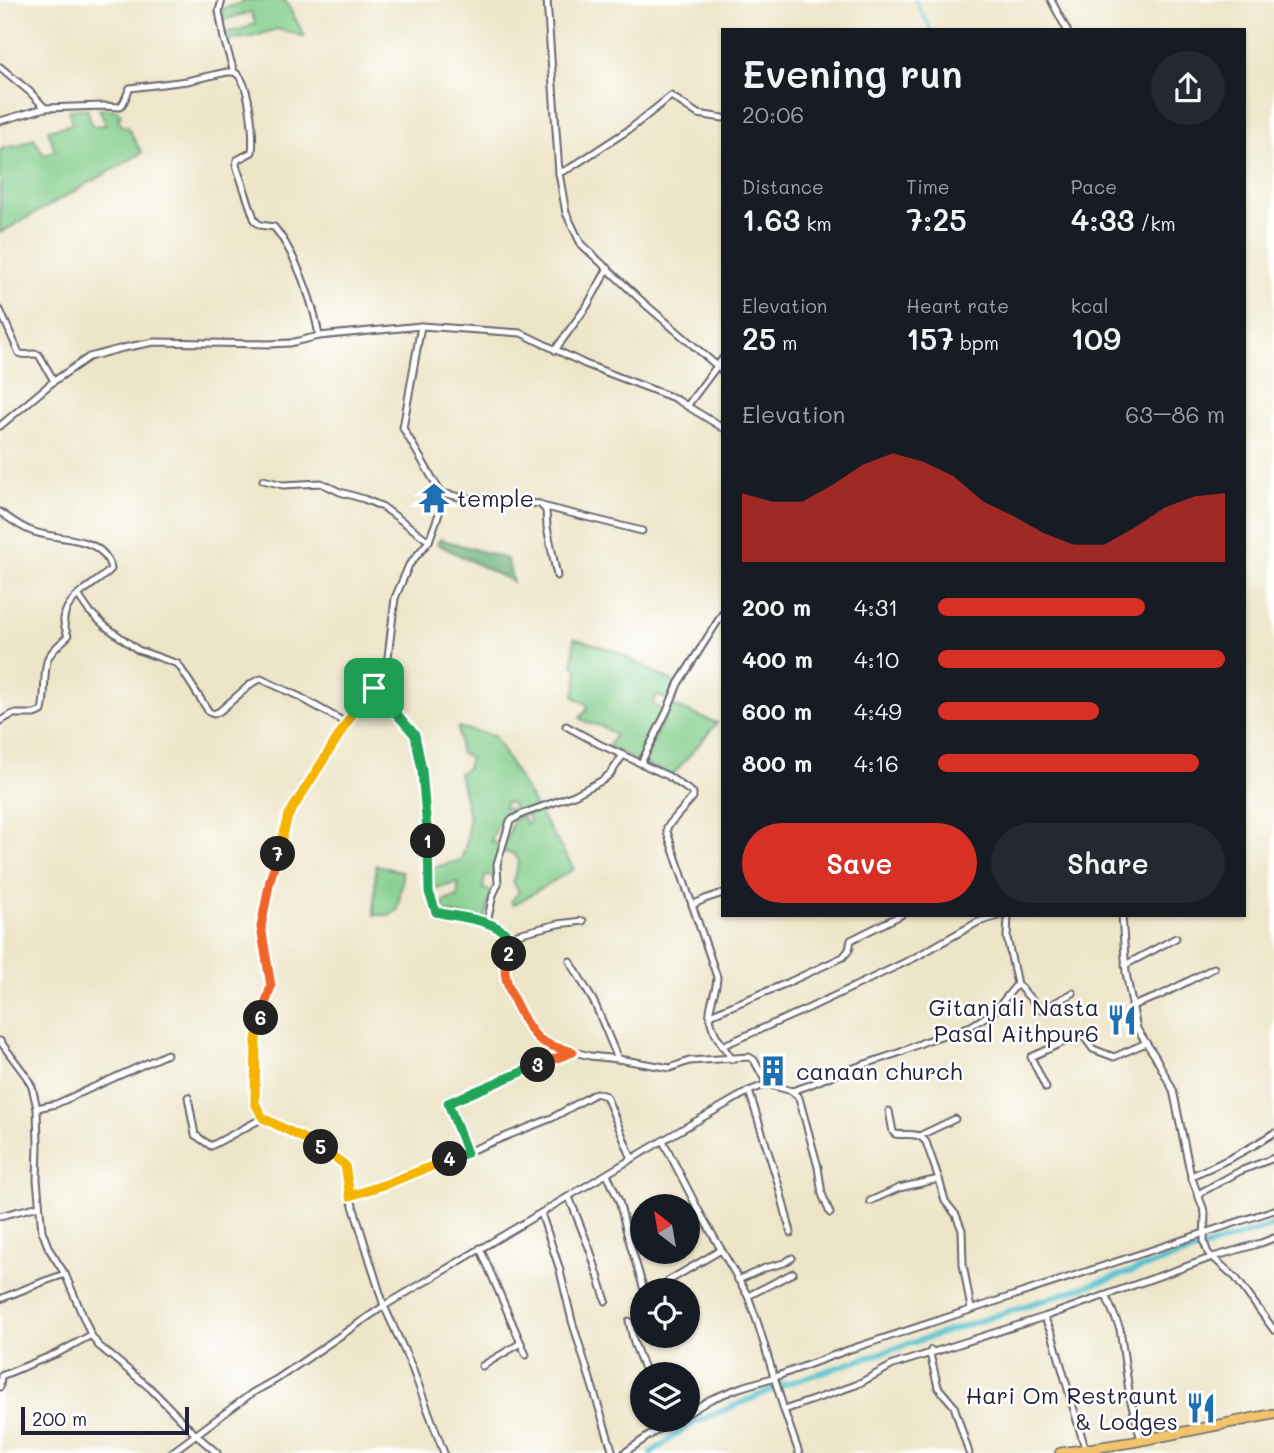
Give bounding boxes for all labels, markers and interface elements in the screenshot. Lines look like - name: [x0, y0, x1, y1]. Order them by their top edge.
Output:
- text: Evening run: [742, 48, 963, 98]
- button: share: [1151, 51, 1225, 125]
- text: 20:06: [742, 99, 804, 129]
- text: Distance: [742, 174, 824, 199]
- text: Time: [906, 174, 950, 199]
- text: Pace: [1071, 174, 1117, 199]
- text: 1.63: [742, 199, 800, 239]
- text: 7:25: [906, 199, 967, 239]
- text: 4:33: [1071, 199, 1134, 239]
- text: km: [800, 211, 832, 236]
- text: /km: [1134, 211, 1176, 236]
- text: Elevation: [742, 293, 827, 318]
- text: Heart rate: [906, 293, 1009, 318]
- text: kcal: [1071, 293, 1109, 318]
- text: 25: [742, 318, 776, 358]
- text: 157: [906, 318, 954, 358]
- text: 109: [1071, 318, 1121, 358]
- text: m: [776, 330, 798, 355]
- text: bpm: [954, 330, 999, 355]
- text: Elevation: [742, 399, 845, 429]
- text: 63–86 m: [1125, 399, 1225, 429]
- temple icon: temple: [417, 481, 451, 515]
- place label: temple: [457, 483, 534, 513]
- text: 200 m: [742, 592, 811, 622]
- text: 4:31: [854, 592, 898, 622]
- text: 400 m: [742, 644, 813, 674]
- text: 4:10: [854, 644, 899, 674]
- pin: [344, 658, 404, 718]
- icon: arrive: [355, 669, 393, 707]
- text: 600 m: [742, 696, 812, 726]
- text: 4:49: [854, 696, 902, 726]
- text: 800 m: [742, 748, 812, 778]
- text: 4:16: [854, 748, 899, 778]
- button: Save: [742, 823, 977, 903]
- button: Share: [991, 823, 1225, 903]
- pin: 1: [410, 824, 446, 858]
- text: 1: [423, 828, 432, 853]
- pin: 7: [260, 836, 296, 872]
- text: 7: [272, 841, 283, 866]
- pin: 2: [491, 936, 526, 972]
- text: 2: [503, 941, 514, 966]
- place label: Gitanjali Nasta Pasal Aithpur6: [929, 992, 1099, 1048]
- pin: 6: [244, 1000, 278, 1036]
- restaurant icon: Gitanjali Nasta Pasal Aithpur6: [1105, 1003, 1139, 1037]
- text: 6: [255, 1005, 266, 1030]
- pin: 3: [520, 1048, 556, 1082]
- text: 3: [532, 1052, 543, 1077]
- building icon: canaan church: [756, 1054, 790, 1088]
- place label: canaan church: [796, 1056, 963, 1086]
- pin: 5: [304, 1130, 338, 1164]
- text: 5: [315, 1134, 326, 1159]
- pin: 4: [433, 1142, 468, 1176]
- text: 4: [443, 1146, 456, 1171]
- north arrow: [630, 1194, 700, 1264]
- map controls: [630, 1194, 700, 1432]
- button: locate: [630, 1278, 700, 1348]
- button: layers: [630, 1362, 700, 1432]
- place label: Hari Om Restraunt & Lodges: [966, 1380, 1178, 1436]
- restaurant icon: Hari Om Restraunt & Lodges: [1184, 1391, 1218, 1425]
- scale bar: [21, 1404, 189, 1436]
- text: 200 m: [32, 1406, 87, 1431]

